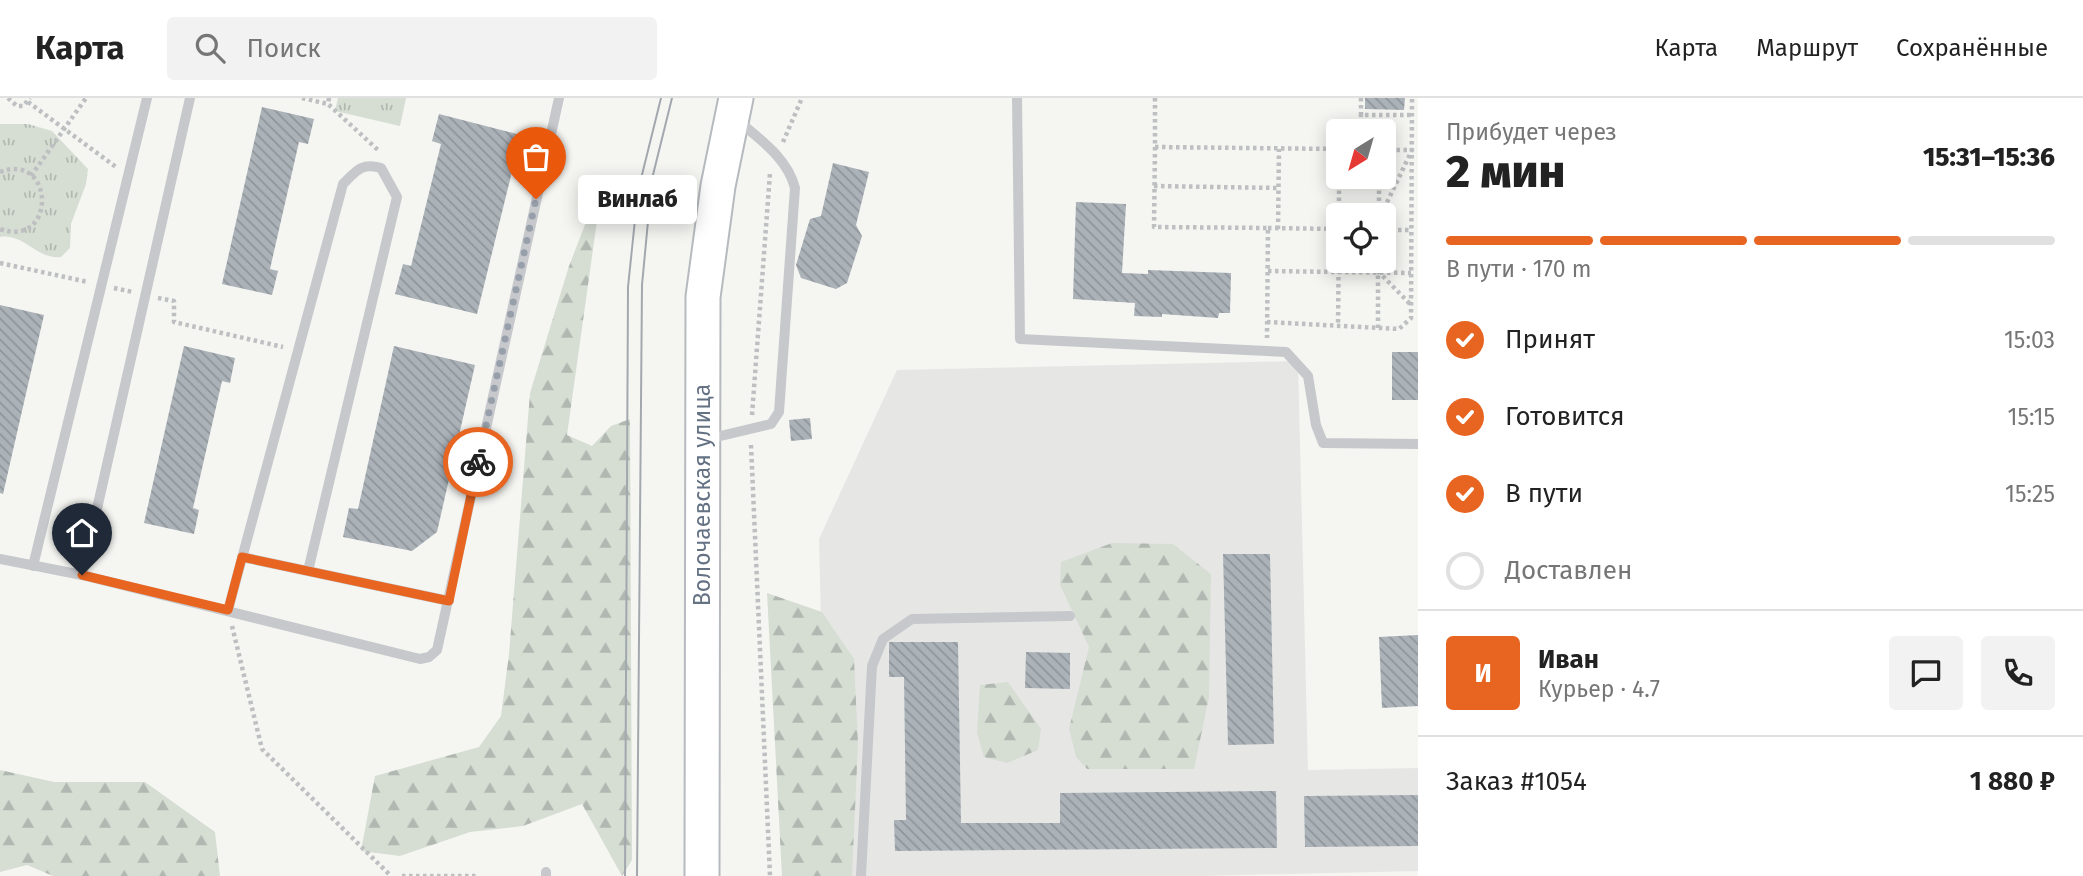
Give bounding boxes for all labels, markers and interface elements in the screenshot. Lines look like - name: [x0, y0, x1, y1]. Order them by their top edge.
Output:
- search box: [167, 17, 657, 80]
- text: Карта: [35, 28, 125, 68]
- icon: search: [191, 29, 229, 67]
- text: Поиск: [247, 33, 321, 64]
- text: Карта: [1655, 34, 1718, 62]
- text: Маршрут: [1756, 34, 1858, 62]
- text: Сохранённые: [1896, 34, 2048, 62]
- text: Прибудет через: [1446, 118, 1617, 146]
- north arrow: [1326, 119, 1396, 189]
- map controls: [1326, 119, 1396, 273]
- pin: [506, 127, 566, 199]
- icon: bag: [517, 138, 555, 176]
- text: 15:31–15:36: [1923, 142, 2055, 173]
- text: 2 мин: [1446, 144, 1565, 199]
- callout: Винлаб: [578, 174, 697, 224]
- text: Винлаб: [597, 185, 678, 213]
- button: locate: [1326, 203, 1396, 273]
- text: В пути · 170 m: [1446, 255, 1591, 283]
- icon: check: [1446, 321, 1484, 359]
- text: Принят: [1505, 324, 1595, 355]
- text: 15:03: [2004, 326, 2055, 354]
- street label: Волочаевская улица: [688, 384, 716, 606]
- icon: check: [1446, 398, 1484, 436]
- text: Готовится: [1505, 401, 1625, 432]
- text: 15:15: [2007, 403, 2055, 431]
- courier: [443, 427, 513, 497]
- icon: bike: [459, 443, 497, 481]
- icon: check: [1446, 475, 1484, 513]
- text: В пути: [1505, 478, 1583, 509]
- text: 15:25: [2005, 480, 2055, 508]
- pin: [52, 503, 112, 575]
- icon: home: [63, 514, 101, 552]
- text: Доставлен: [1505, 555, 1632, 586]
- button: chat: [1889, 636, 1963, 710]
- button: phone: [1981, 636, 2055, 710]
- text: Иван: [1538, 644, 1599, 675]
- text: И: [1474, 658, 1492, 689]
- text: Курьер · 4.7: [1538, 675, 1660, 703]
- text: Заказ #1054: [1446, 766, 1587, 797]
- text: 1 880 ₽: [1970, 766, 2055, 797]

